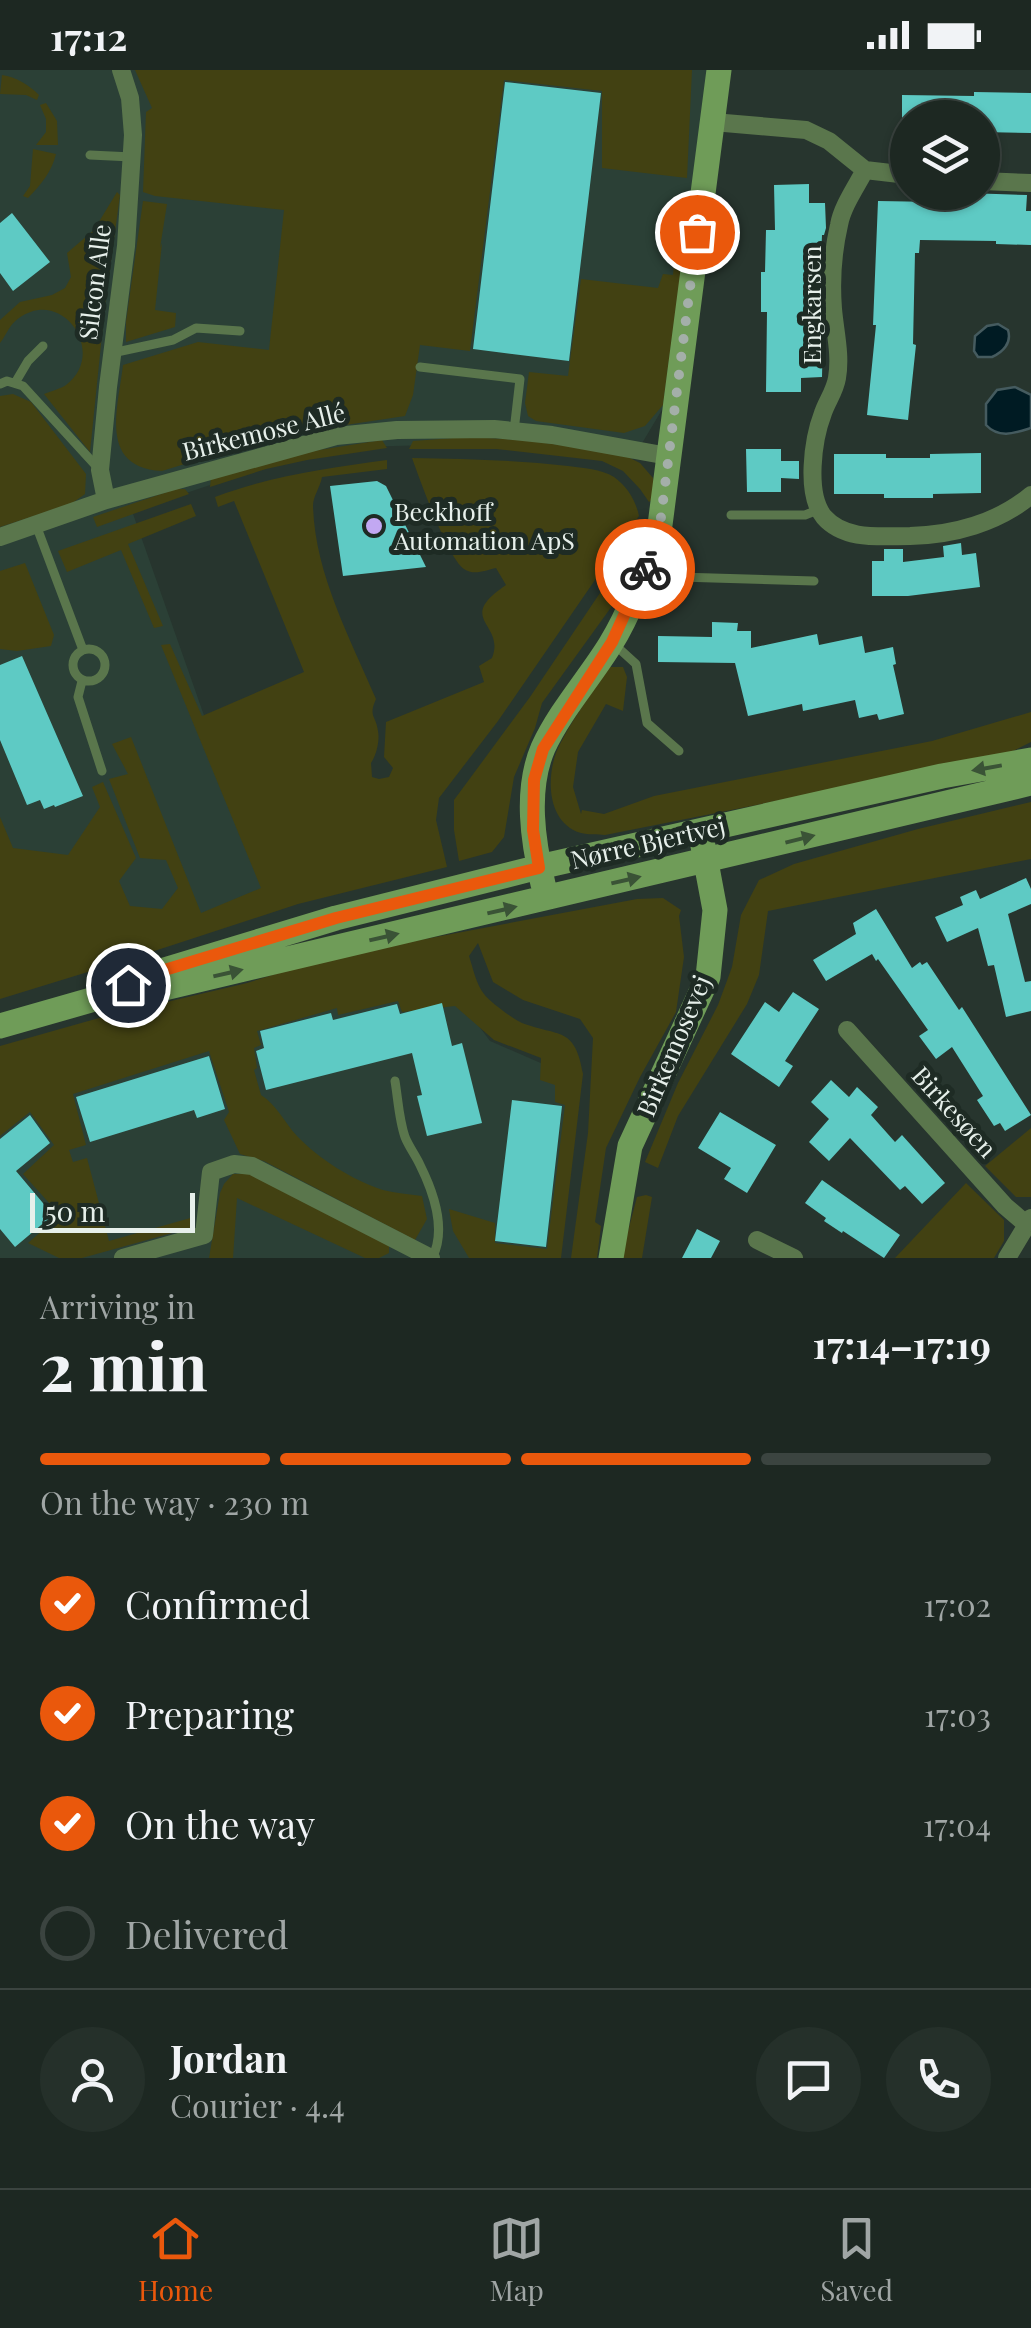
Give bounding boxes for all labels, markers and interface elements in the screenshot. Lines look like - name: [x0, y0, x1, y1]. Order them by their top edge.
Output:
- text: 17:12: [50, 10, 127, 61]
- map controls: [890, 100, 1000, 210]
- button: layers: [890, 100, 1000, 210]
- pin: [655, 190, 740, 275]
- icon: bag: [670, 205, 725, 260]
- street label: Silcon Alle: [70, 222, 117, 342]
- street label: Engkarsen: [794, 245, 827, 364]
- street label: Birkemose Allé: [179, 394, 348, 467]
- place label: Beckhoff Automation ApS: [393, 494, 575, 556]
- marker: Beckhoff Automation ApS: [363, 515, 385, 537]
- courier: [595, 519, 695, 619]
- icon: bike: [618, 542, 673, 597]
- one-way arrow: [970, 761, 1002, 776]
- street label: Nørre Bjertvej: [567, 808, 728, 875]
- one-way arrow: [785, 831, 816, 846]
- one-way arrow: [611, 872, 642, 888]
- one-way arrow: [487, 901, 518, 917]
- one-way arrow: [369, 929, 400, 944]
- pin: [86, 943, 171, 1028]
- icon: home: [101, 958, 156, 1013]
- one-way arrow: [213, 965, 244, 980]
- street label: Birkemosevej: [628, 970, 717, 1121]
- street label: Birkesøen: [906, 1059, 1005, 1164]
- scale bar: [30, 1188, 195, 1232]
- text: 50 m: [45, 1192, 105, 1229]
- text: Arriving in: [40, 1284, 195, 1327]
- text: 17:14–17:19: [813, 1318, 991, 1369]
- text: 2 min: [40, 1321, 208, 1407]
- text: On the way · 230 m: [40, 1480, 309, 1523]
- icon: check: [40, 1576, 95, 1631]
- text: Confirmed: [125, 1578, 310, 1629]
- text: 17:02: [923, 1582, 991, 1625]
- icon: check: [40, 1686, 95, 1741]
- text: Preparing: [125, 1688, 294, 1739]
- text: 17:03: [924, 1692, 991, 1735]
- icon: check: [40, 1796, 95, 1851]
- text: On the way: [125, 1798, 315, 1849]
- text: 17:04: [923, 1802, 991, 1845]
- text: Delivered: [125, 1908, 289, 1959]
- button: person: [40, 2027, 145, 2132]
- button: chat: [756, 2027, 861, 2132]
- button: phone: [886, 2027, 991, 2132]
- text: Jordan: [170, 2032, 288, 2083]
- text: Courier · 4.4: [170, 2083, 345, 2126]
- tab: Home: [138, 2211, 213, 2308]
- tab: Map: [489, 2211, 544, 2308]
- tab: Saved: [820, 2211, 893, 2308]

